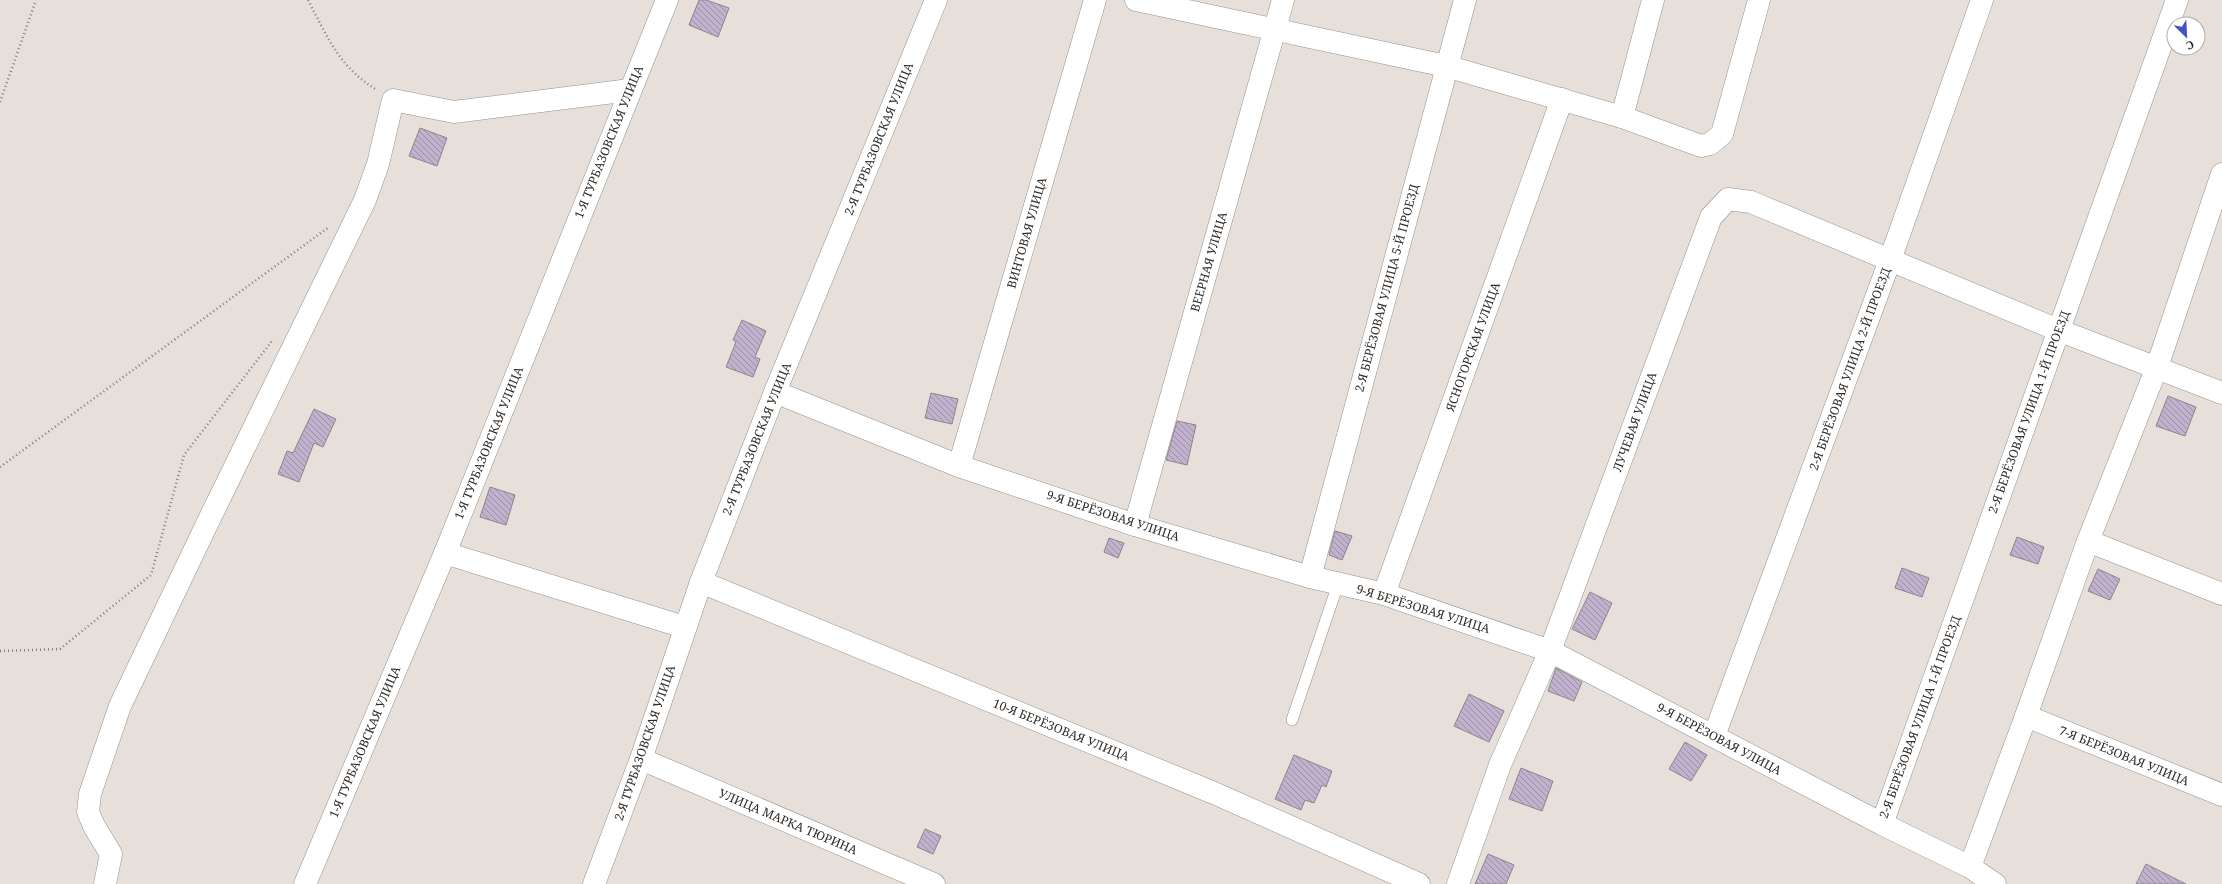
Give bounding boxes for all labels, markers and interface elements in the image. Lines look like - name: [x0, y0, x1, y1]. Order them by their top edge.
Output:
- north arrow: [2166, 16, 2206, 56]
- text: С: [2184, 37, 2197, 54]
- street label: 2-Я ТУРБАЗОВСКАЯ УЛИЦА: [840, 59, 917, 218]
- street label: 1-Я ТУРБАЗОВСКАЯ УЛИЦА: [570, 62, 647, 221]
- street label: ВИНТОВАЯ УЛИЦА: [1003, 175, 1051, 290]
- street label: 2-Я БЕРЁЗОВАЯ УЛИЦА 5-Й ПРОЕЗД: [1351, 182, 1423, 394]
- street label: ВЕЕРНАЯ УЛИЦА: [1186, 209, 1231, 314]
- street label: 2-Я БЕРЁЗОВАЯ УЛИЦА 2-Й ПРОЕЗД: [1805, 265, 1894, 473]
- street label: ЯСНОГОРСКАЯ УЛИЦА: [1441, 279, 1504, 415]
- street label: 2-Я БЕРЁЗОВАЯ УЛИЦА 1-Й ПРОЕЗД: [1984, 308, 2073, 516]
- street label: 2-Я ТУРБАЗОВСКАЯ УЛИЦА: [718, 359, 795, 518]
- street label: 1-Я ТУРБАЗОВСКАЯ УЛИЦА: [450, 363, 527, 522]
- street label: ЛУЧЕВАЯ УЛИЦА: [1609, 369, 1661, 474]
- street label: 9-Я БЕРЁЗОВАЯ УЛИЦА: [1044, 486, 1182, 545]
- street label: 9-Я БЕРЁЗОВАЯ УЛИЦА: [1354, 580, 1493, 637]
- street label: 2-Я БЕРЁЗОВАЯ УЛИЦА 1-Й ПРОЕЗД: [1875, 613, 1964, 821]
- street label: 2-Я ТУРБАЗОВСКАЯ УЛИЦА: [610, 662, 679, 823]
- street label: 1-Я ТУРБАЗОВСКАЯ УЛИЦА: [325, 663, 404, 820]
- street label: 10-Я БЕРЁЗОВАЯ УЛИЦА: [990, 694, 1132, 765]
- street label: 9-Я БЕРЁЗОВАЯ УЛИЦА: [1654, 698, 1785, 779]
- street label: 7-Я БЕРЁЗОВАЯ УЛИЦА: [2057, 722, 2192, 790]
- street label: УЛИЦА МАРКА ТЮРИНА: [716, 785, 861, 859]

